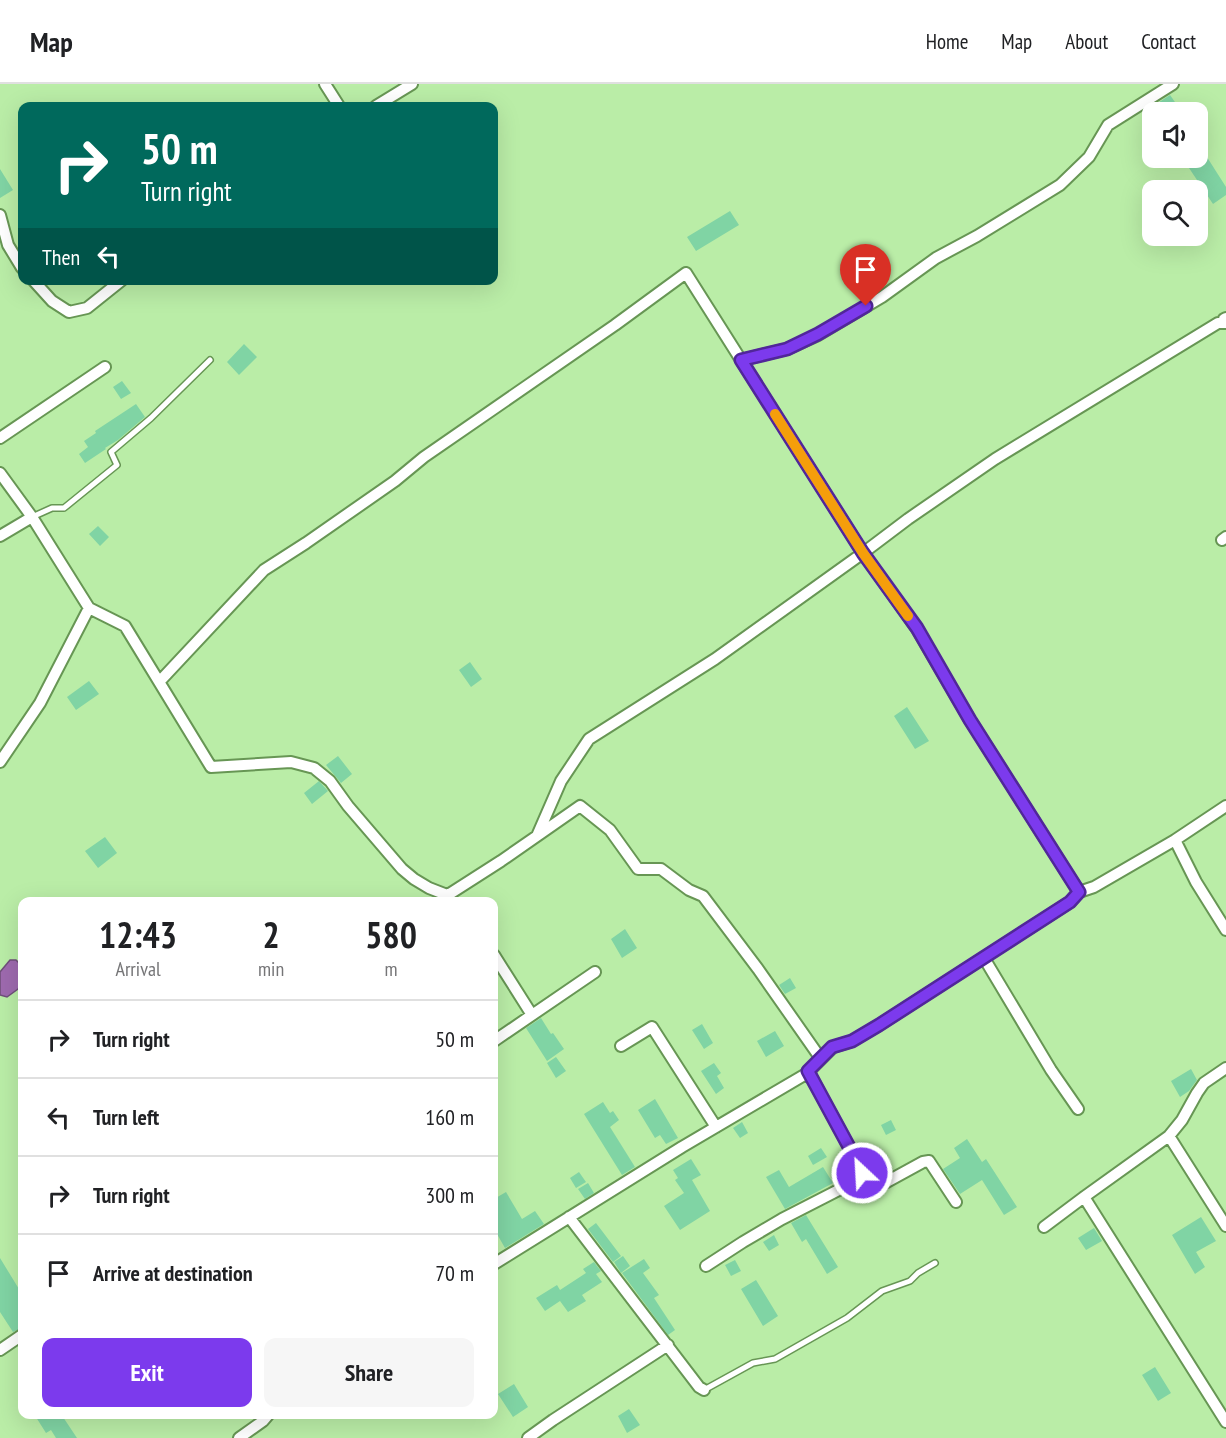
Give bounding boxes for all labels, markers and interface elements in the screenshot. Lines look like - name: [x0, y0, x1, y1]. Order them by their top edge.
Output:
- text: Map: [30, 23, 73, 60]
- text: Home: [926, 28, 968, 55]
- text: Map: [1001, 28, 1032, 55]
- text: About: [1065, 28, 1108, 55]
- text: Contact: [1141, 28, 1196, 55]
- map controls: [1142, 102, 1208, 246]
- button: sound: [1142, 102, 1208, 168]
- text: 50 m: [141, 121, 218, 176]
- icon: right: [42, 126, 120, 204]
- text: Turn right: [141, 174, 232, 208]
- button: search: [1142, 180, 1208, 246]
- icon: left: [92, 240, 125, 273]
- text: Then: [42, 243, 80, 271]
- pin: [840, 244, 891, 306]
- icon: arrive: [849, 253, 882, 286]
- text: 12:43: [99, 911, 177, 958]
- text: 2: [262, 911, 280, 958]
- text: 580: [365, 911, 417, 958]
- text: Arrival: [115, 956, 161, 982]
- text: min: [258, 956, 284, 982]
- text: m: [385, 956, 398, 982]
- icon: right: [42, 1023, 75, 1056]
- text: Turn right: [93, 1025, 170, 1053]
- text: 50 m: [435, 1025, 474, 1053]
- icon: left: [42, 1101, 75, 1134]
- text: Turn left: [93, 1103, 159, 1131]
- text: 160 m: [425, 1103, 474, 1131]
- position arrow: [830, 1141, 894, 1205]
- icon: right: [42, 1179, 75, 1212]
- text: Turn right: [93, 1181, 170, 1209]
- text: 300 m: [425, 1181, 474, 1209]
- icon: arrive: [42, 1257, 75, 1290]
- text: Arrive at destination: [93, 1259, 253, 1287]
- text: 70 m: [435, 1259, 474, 1287]
- button: Exit: [42, 1338, 252, 1407]
- button: Share: [264, 1338, 474, 1407]

